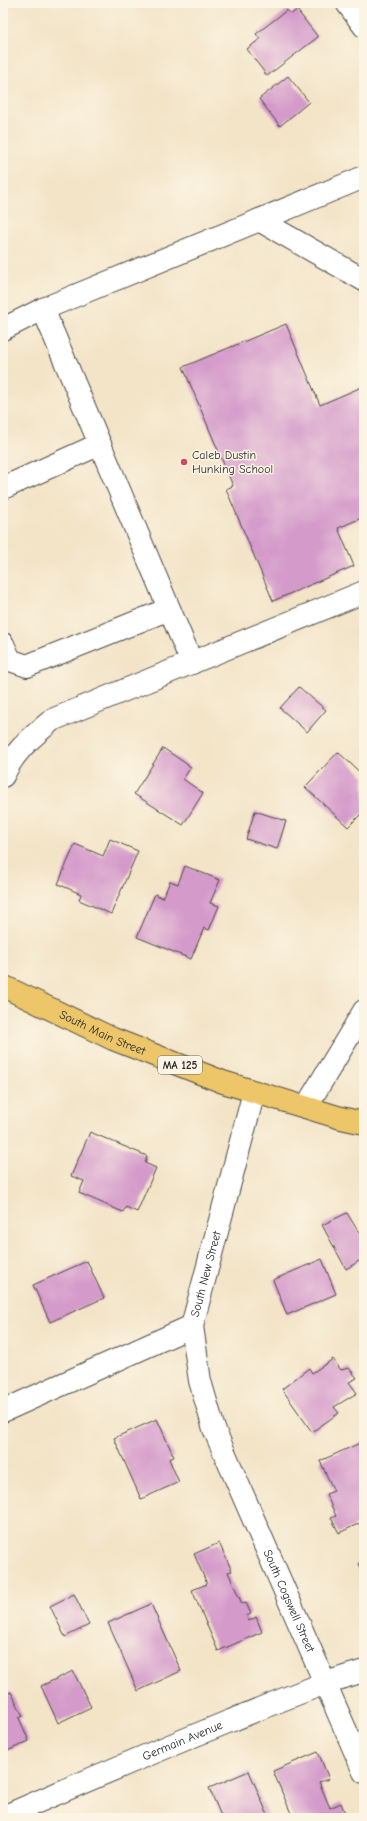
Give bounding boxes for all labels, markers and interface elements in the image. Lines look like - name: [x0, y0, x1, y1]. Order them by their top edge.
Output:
- place label: Caleb Dustin Hunking School: [192, 448, 273, 476]
- marker: Caleb Dustin Hunking School: [179, 457, 189, 467]
- street label: South Main Street: [57, 1007, 148, 1058]
- road number: MA 125: [158, 1056, 202, 1074]
- street label: South New Street: [188, 1229, 224, 1318]
- street label: South Cogswell Street: [261, 1547, 318, 1655]
- street label: Germain Avenue: [140, 1718, 225, 1763]

